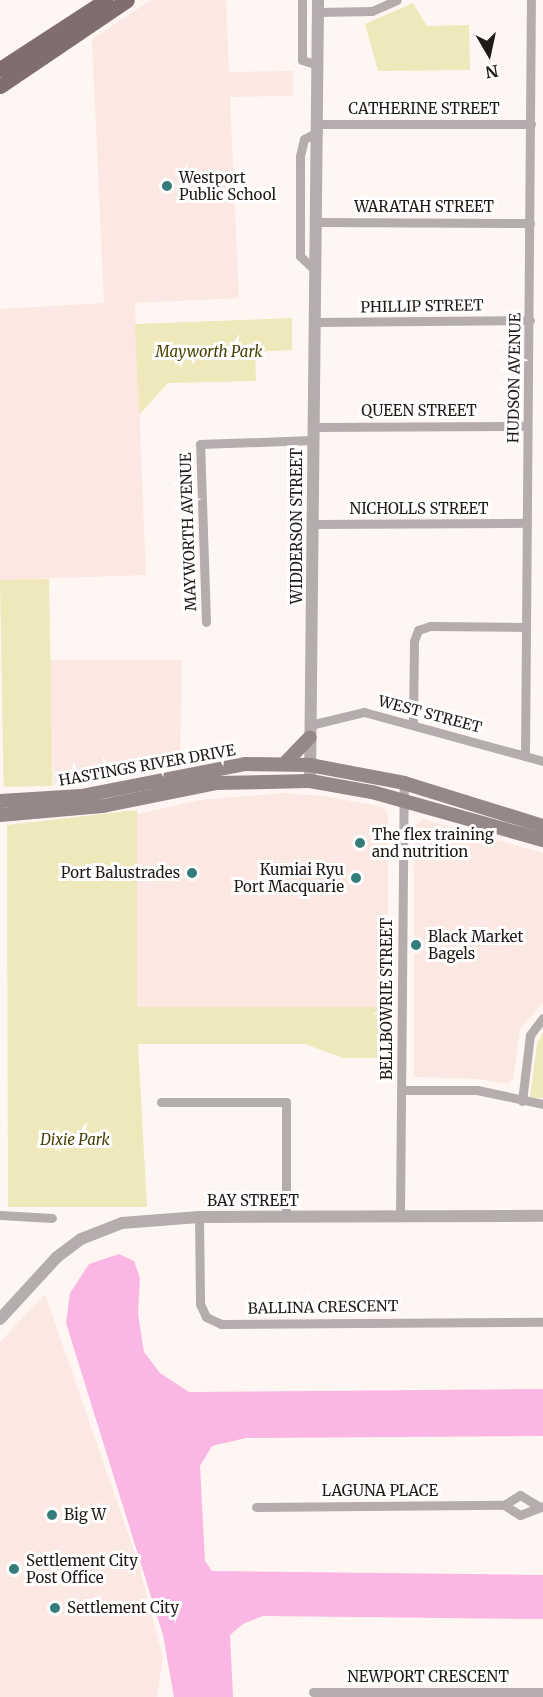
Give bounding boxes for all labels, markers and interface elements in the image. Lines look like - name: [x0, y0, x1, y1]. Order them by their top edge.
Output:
- north arrow: [459, 24, 519, 84]
- text: N: [484, 61, 500, 83]
- street label: CATHERINE STREET: [348, 100, 500, 118]
- place label: Westport Public School: [179, 168, 276, 203]
- marker: Westport Public School: [160, 179, 174, 193]
- street label: WARATAH STREET: [354, 198, 494, 216]
- street label: PHILLIP STREET: [360, 296, 484, 316]
- street label: HUDSON AVENUE: [504, 313, 524, 443]
- park label: Mayworth Park: [156, 343, 262, 361]
- street label: QUEEN STREET: [361, 402, 477, 420]
- street label: WIDDERSON STREET: [288, 448, 306, 604]
- street label: MAYWORTH AVENUE: [176, 452, 200, 612]
- street label: NICHOLLS STREET: [350, 500, 488, 518]
- street label: WEST STREET: [376, 692, 484, 736]
- street label: HASTINGS RIVER DRIVE: [57, 741, 237, 789]
- place label: The flex training and nutrition: [372, 825, 494, 860]
- marker: The flex training and nutrition: [353, 836, 367, 850]
- place label: Kumiai Ryu Port Macquarie: [234, 860, 344, 895]
- place label: Port Balustrades: [61, 864, 180, 882]
- marker: Port Balustrades: [185, 866, 199, 880]
- marker: Kumiai Ryu Port Macquarie: [349, 871, 363, 885]
- street label: BELLBOWRIE STREET: [378, 918, 396, 1080]
- place label: Black Market Bagels: [428, 927, 523, 962]
- marker: Black Market Bagels: [409, 938, 423, 952]
- park label: Dixie Park: [40, 1131, 110, 1149]
- street label: BAY STREET: [207, 1192, 299, 1210]
- street label: BALLINA CRESCENT: [247, 1297, 399, 1317]
- street label: LAGUNA PLACE: [322, 1482, 438, 1500]
- place label: Big W: [64, 1506, 106, 1524]
- marker: Big W: [45, 1508, 59, 1522]
- place label: Settlement City Post Office: [26, 1551, 138, 1586]
- marker: Settlement City Post Office: [7, 1562, 21, 1576]
- place label: Settlement City: [67, 1599, 179, 1617]
- marker: Settlement City: [48, 1601, 62, 1615]
- street label: NEWPORT CRESCENT: [347, 1668, 509, 1686]

